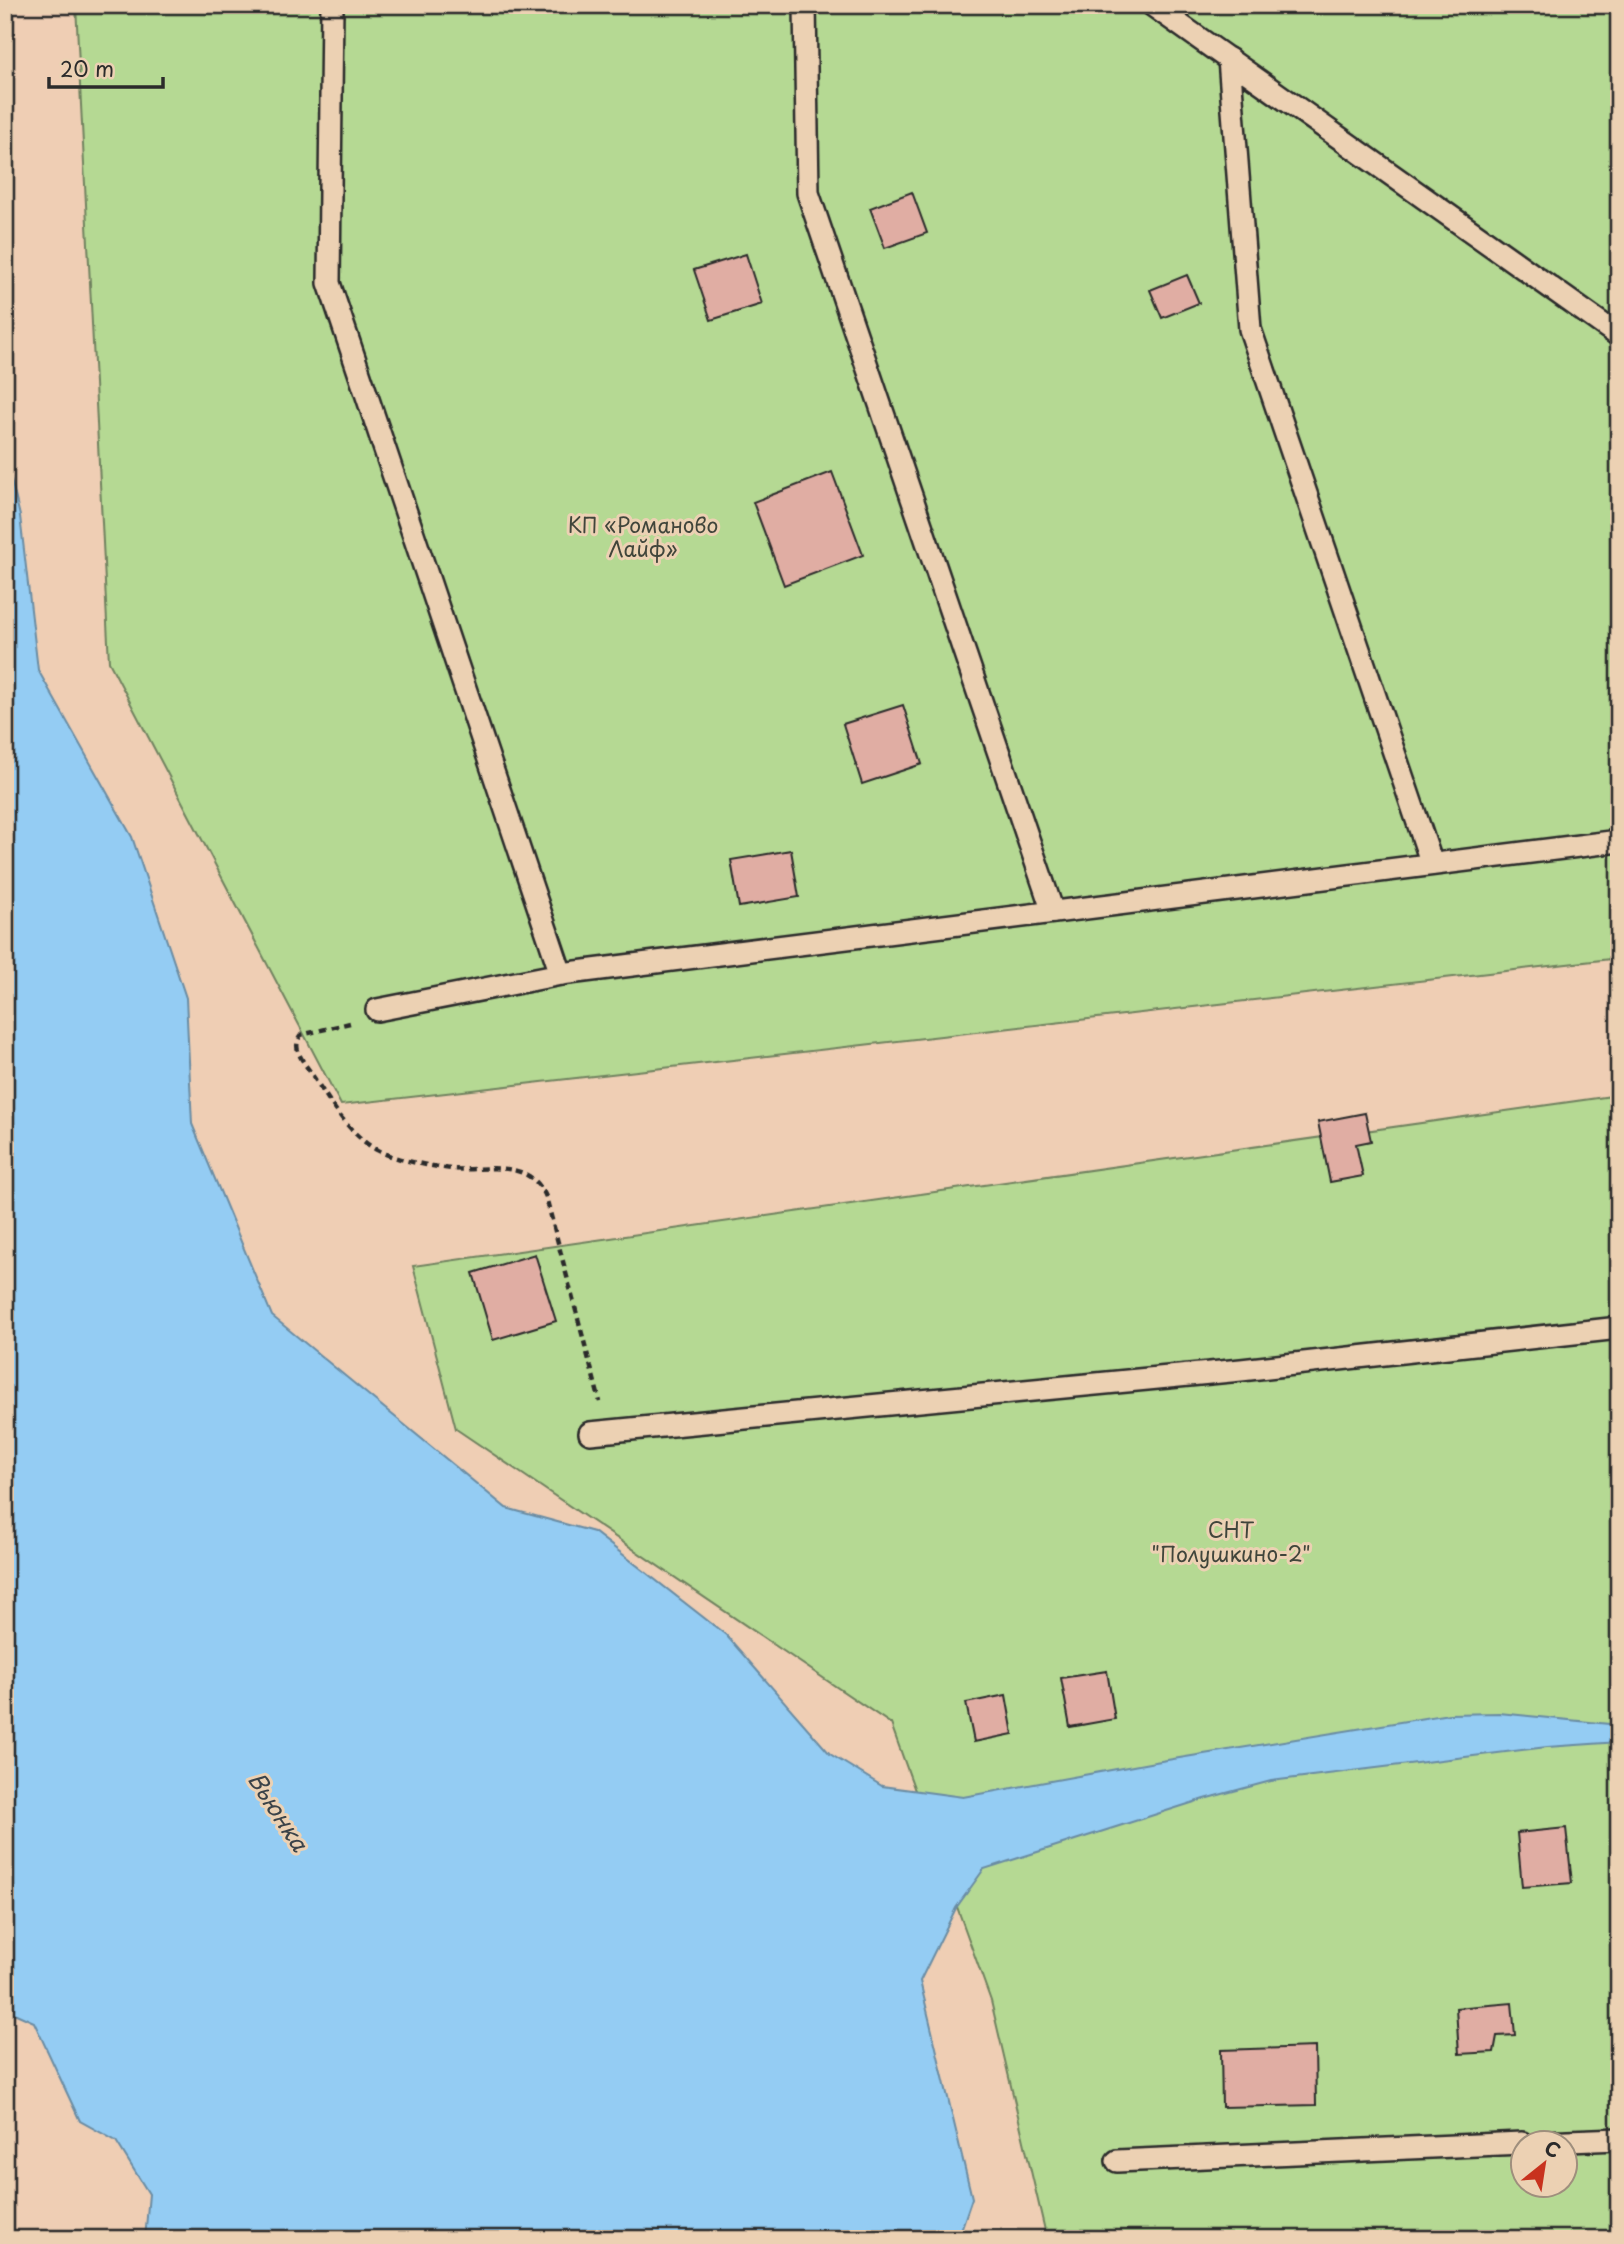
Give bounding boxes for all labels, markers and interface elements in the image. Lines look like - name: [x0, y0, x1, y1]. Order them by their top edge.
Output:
- scale bar: [49, 46, 163, 90]
- text: 20 m: [60, 52, 114, 84]
- park label: КП «Романово Лайф»: [568, 508, 718, 564]
- park label: СНТ "Полушкино-2": [1151, 1513, 1311, 1569]
- water label: Вьюнка: [240, 1764, 318, 1858]
- north arrow: [1508, 2128, 1578, 2198]
- text: С: [1540, 2133, 1566, 2164]

